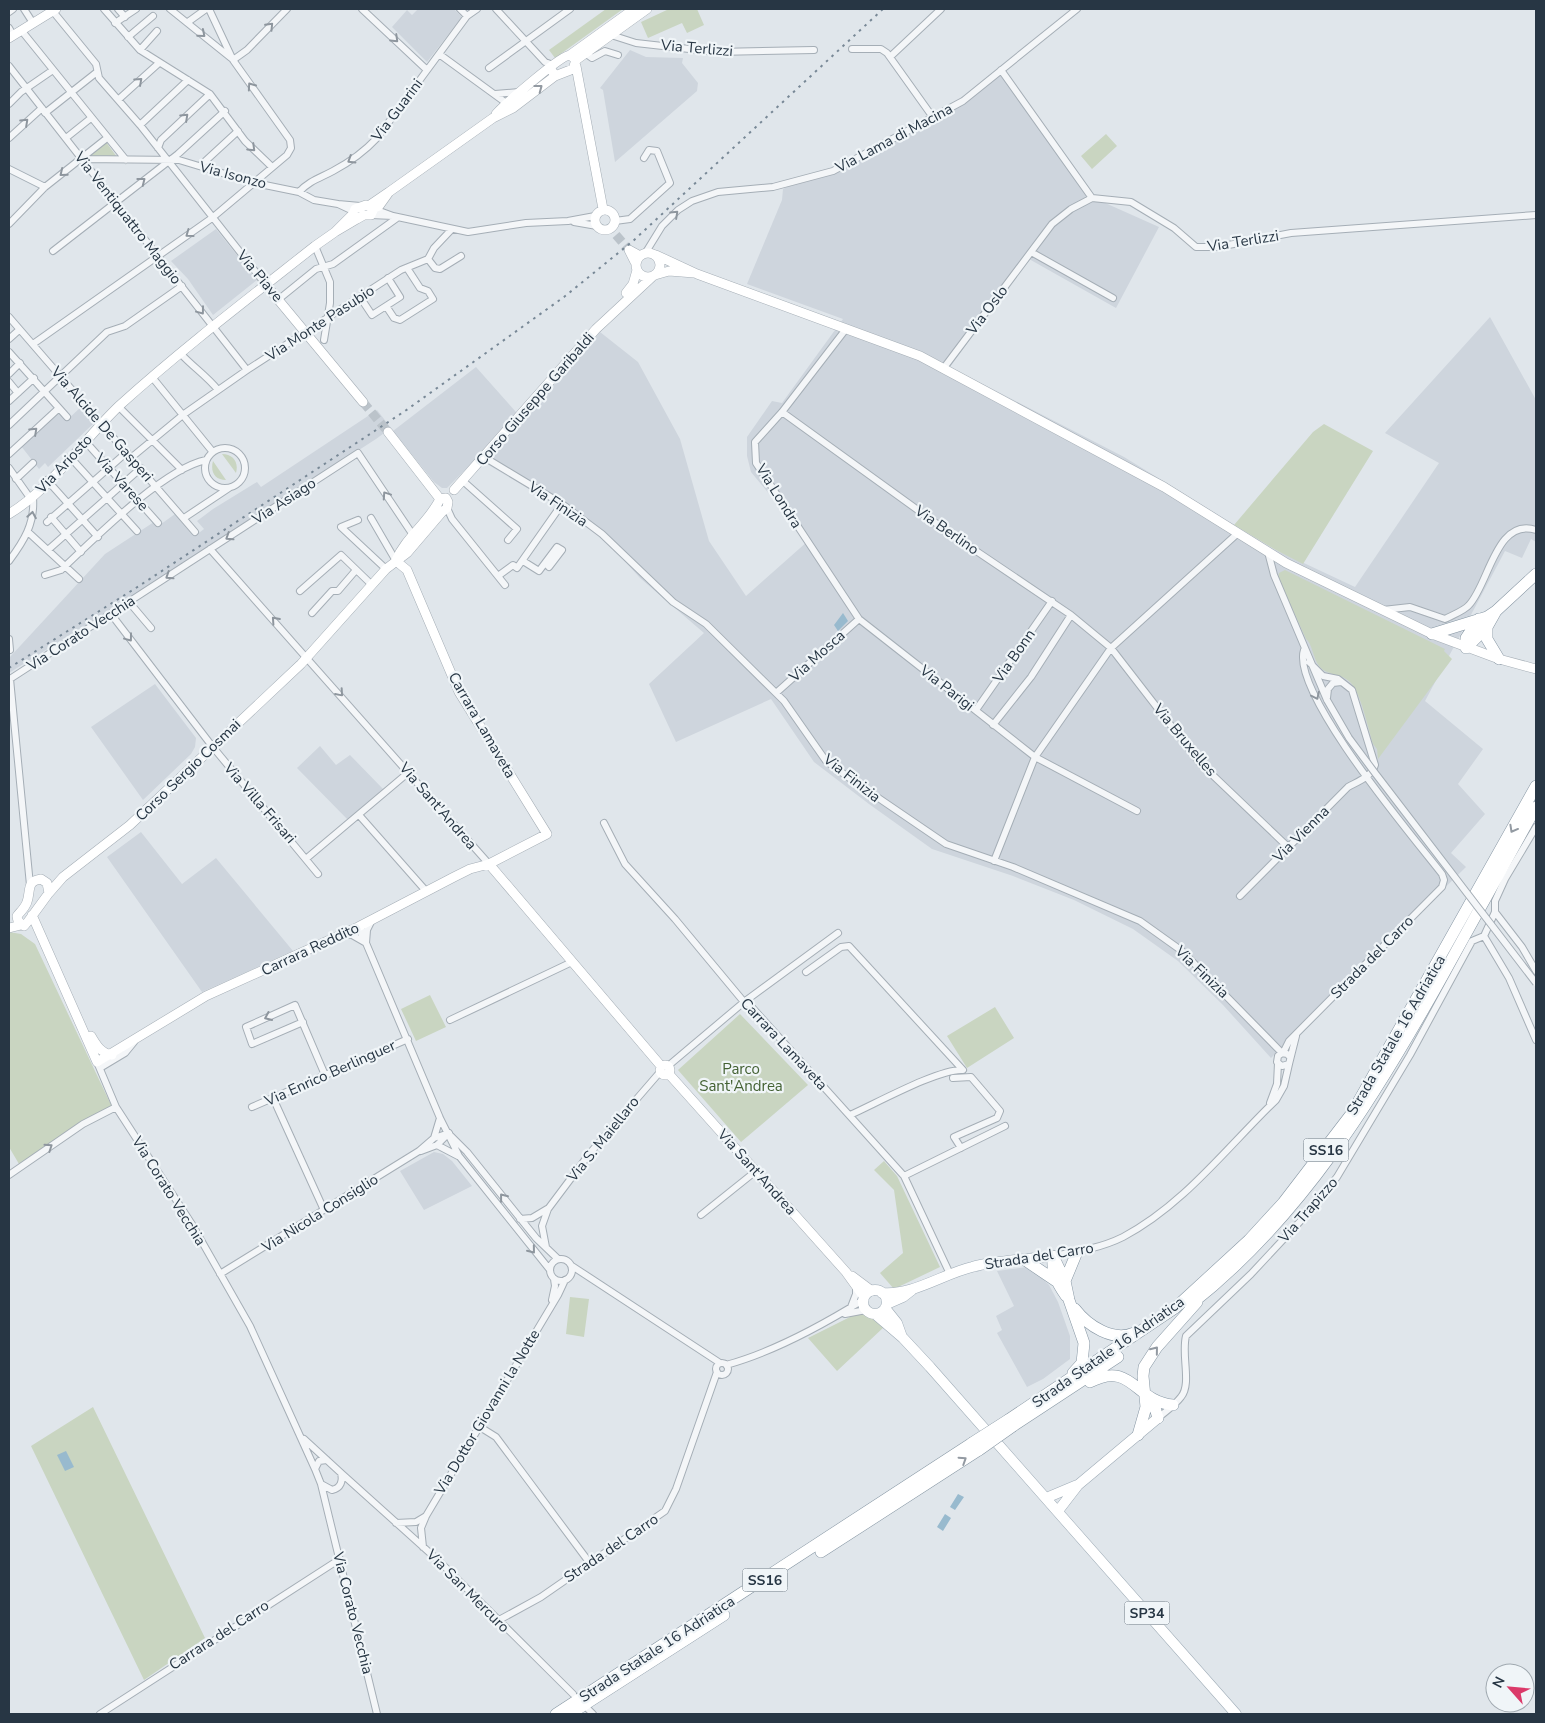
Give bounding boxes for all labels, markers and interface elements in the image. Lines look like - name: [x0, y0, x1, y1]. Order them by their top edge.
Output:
- one-way arrow: [265, 23, 274, 32]
- one-way arrow: [196, 29, 205, 37]
- one-way arrow: [389, 33, 398, 42]
- street label: Via Terlizzi: [659, 35, 734, 61]
- street label: Via Guarini: [366, 75, 427, 146]
- one-way arrow: [133, 78, 142, 87]
- one-way arrow: [248, 82, 257, 92]
- one-way arrow: [533, 86, 542, 94]
- street label: Via Lama di Macina: [831, 99, 956, 178]
- one-way arrow: [180, 114, 189, 123]
- one-way arrow: [19, 119, 28, 128]
- one-way arrow: [246, 142, 255, 151]
- street label: Via Ventiquattro Maggio: [69, 147, 186, 289]
- one-way arrow: [347, 154, 356, 164]
- street label: Via Isonzo: [196, 156, 269, 194]
- one-way arrow: [60, 167, 69, 175]
- one-way arrow: [136, 179, 145, 187]
- one-way arrow: [669, 211, 678, 220]
- street label: Via Terlizzi: [1205, 225, 1280, 257]
- one-way arrow: [186, 229, 195, 237]
- street label: Via Piave: [232, 245, 288, 306]
- street label: Via Monte Pasubio: [261, 280, 378, 366]
- street label: Via Oslo: [961, 281, 1012, 340]
- one-way arrow: [196, 305, 205, 314]
- street label: Corso Giuseppe Garibaldi: [471, 328, 599, 470]
- street label: Via Alcide De Gasperi: [46, 361, 158, 486]
- one-way arrow: [28, 428, 37, 437]
- street label: Via Ariosto: [31, 430, 97, 499]
- street label: Via Varese: [90, 448, 153, 515]
- street label: Via Londra: [751, 459, 807, 532]
- street label: Via Asiago: [247, 473, 320, 530]
- street label: Via Finizia: [524, 476, 592, 531]
- one-way arrow: [383, 491, 392, 500]
- street label: Via Berlino: [910, 500, 983, 559]
- one-way arrow: [27, 511, 37, 520]
- one-way arrow: [225, 531, 235, 540]
- one-way arrow: [166, 570, 175, 579]
- street label: Via Corato Vecchia: [22, 590, 139, 676]
- one-way arrow: [272, 617, 281, 626]
- street label: Via Bonn: [988, 625, 1040, 688]
- street label: Via Mosca: [784, 626, 849, 687]
- one-way arrow: [124, 632, 132, 641]
- street label: Via Parigi: [915, 660, 978, 716]
- street label: Carrara Lamaveta: [444, 668, 520, 782]
- one-way arrow: [334, 688, 343, 697]
- one-way arrow: [1310, 690, 1320, 699]
- street label: Via Bruxelles: [1148, 699, 1221, 781]
- street label: Corso Sergio Cosmai: [131, 715, 245, 825]
- street label: Via Finizia: [818, 749, 885, 807]
- street label: Via Sant'Andrea: [394, 757, 481, 854]
- street label: Via Villa Frisari: [219, 758, 301, 848]
- street label: Via Vienna: [1268, 801, 1334, 867]
- one-way arrow: [1509, 824, 1519, 833]
- street label: Strada del Carro: [1326, 911, 1418, 1003]
- street label: Carrara Reddito: [258, 918, 362, 980]
- street label: Via Finizia: [1170, 941, 1233, 1003]
- street label: Strada Statale 16 Adriatica: [1342, 951, 1450, 1119]
- street label: Carrara Lamaveta: [736, 994, 832, 1094]
- one-way arrow: [264, 1011, 273, 1022]
- street label: Via Enrico Berlinguer: [261, 1035, 399, 1111]
- park label: Parco Sant'Andrea: [699, 1059, 783, 1096]
- street label: Via S. Maiellaro: [562, 1092, 644, 1187]
- street label: Via Sant'Andrea: [712, 1124, 801, 1219]
- street label: Via Corato Vecchia: [127, 1132, 211, 1249]
- road number: SS16: [1304, 1138, 1348, 1162]
- one-way arrow: [43, 1144, 53, 1153]
- street label: Via Nicola Consiglio: [257, 1169, 382, 1257]
- street label: Via Trapizzo: [1273, 1173, 1342, 1248]
- one-way arrow: [499, 1193, 508, 1202]
- street label: Strada del Carro: [983, 1238, 1095, 1274]
- one-way arrow: [526, 1244, 534, 1253]
- street label: Strada Statale 16 Adriatica: [1028, 1292, 1188, 1412]
- street label: Via Dottor Giovanni la Notte: [429, 1326, 544, 1499]
- one-way arrow: [1149, 1347, 1157, 1356]
- one-way arrow: [958, 1457, 967, 1466]
- street label: Strada del Carro: [560, 1509, 662, 1587]
- street label: Via San Mercuro: [421, 1544, 514, 1637]
- street label: Via Corato Vecchia: [328, 1549, 378, 1676]
- road number: SS16: [742, 1568, 788, 1592]
- street label: Strada Statale 16 Adriatica: [575, 1591, 739, 1707]
- street label: Carrara del Carro: [165, 1595, 273, 1675]
- road number: SP34: [1124, 1602, 1170, 1625]
- north arrow: [1485, 1663, 1535, 1713]
- text: N: [1488, 1673, 1510, 1691]

